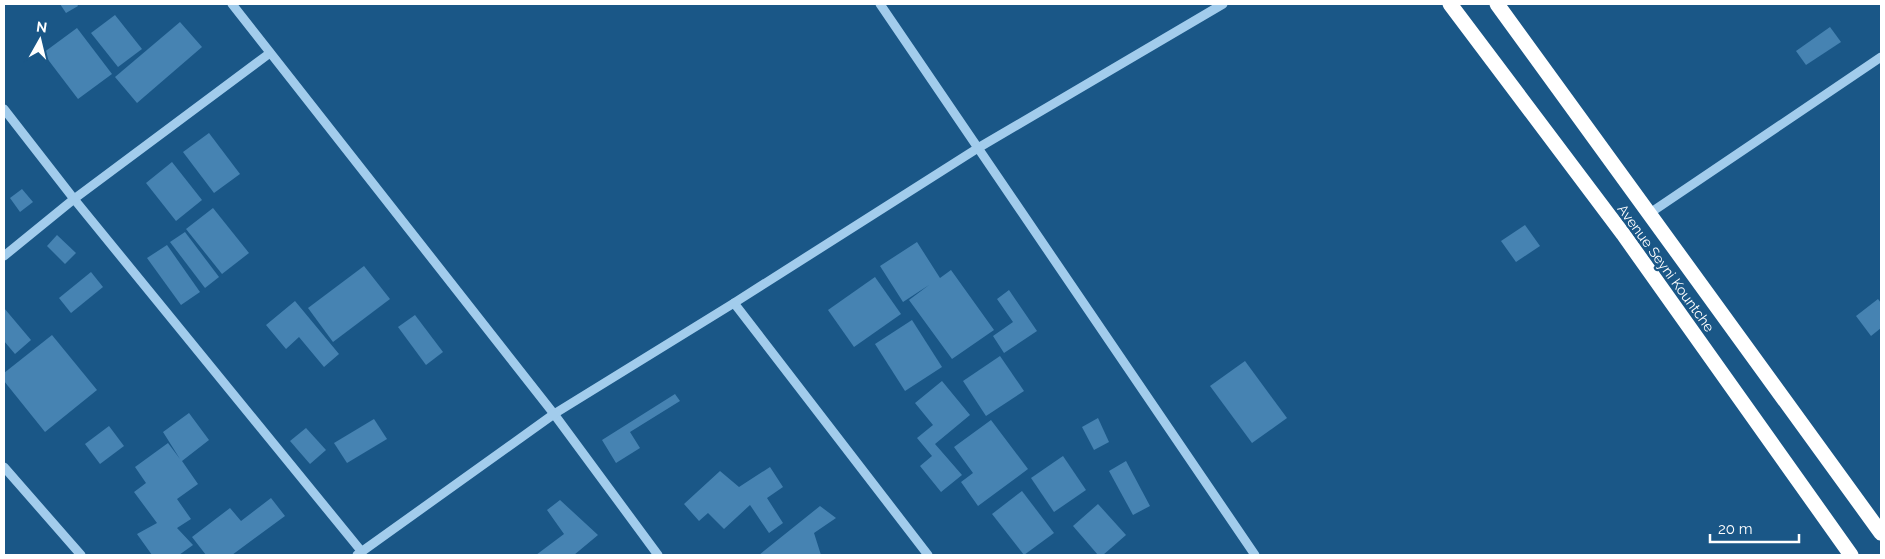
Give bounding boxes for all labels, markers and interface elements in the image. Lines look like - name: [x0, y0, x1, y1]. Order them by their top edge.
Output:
- north arrow: [15, 15, 65, 65]
- text: N: [35, 18, 48, 36]
- street label: Avenue Seyni Kountche: [1614, 201, 1718, 335]
- scale bar: [1710, 512, 1799, 544]
- text: 20 m: [1718, 520, 1753, 538]

